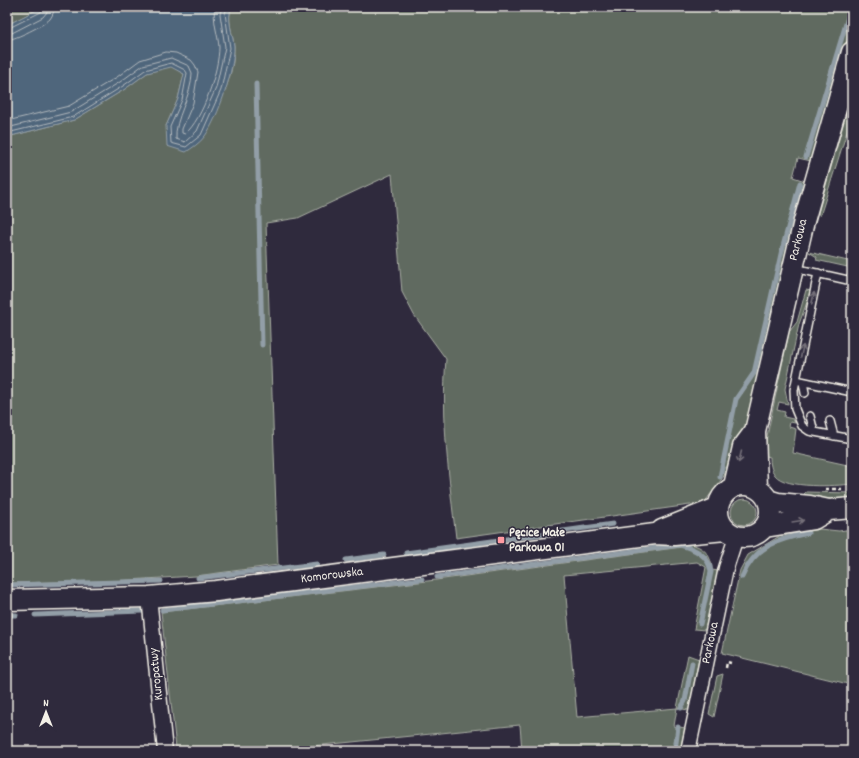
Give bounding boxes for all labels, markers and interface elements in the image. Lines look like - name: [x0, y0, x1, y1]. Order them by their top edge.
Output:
- street label: Parkowa: [785, 216, 814, 263]
- one-way arrow: [810, 292, 818, 305]
- one-way arrow: [798, 345, 806, 358]
- one-way arrow: [736, 450, 744, 463]
- one-way arrow: [791, 517, 804, 525]
- place label: Pęcice Małe Parkowa 01: [509, 524, 565, 558]
- marker: Pęcice Małe Parkowa 01: [496, 535, 506, 545]
- street label: Komorowska: [300, 563, 365, 589]
- street label: Parkowa: [697, 619, 725, 666]
- street label: Kuropatwy: [145, 646, 169, 701]
- north arrow: [26, 692, 66, 732]
- text: N: [43, 696, 49, 712]

